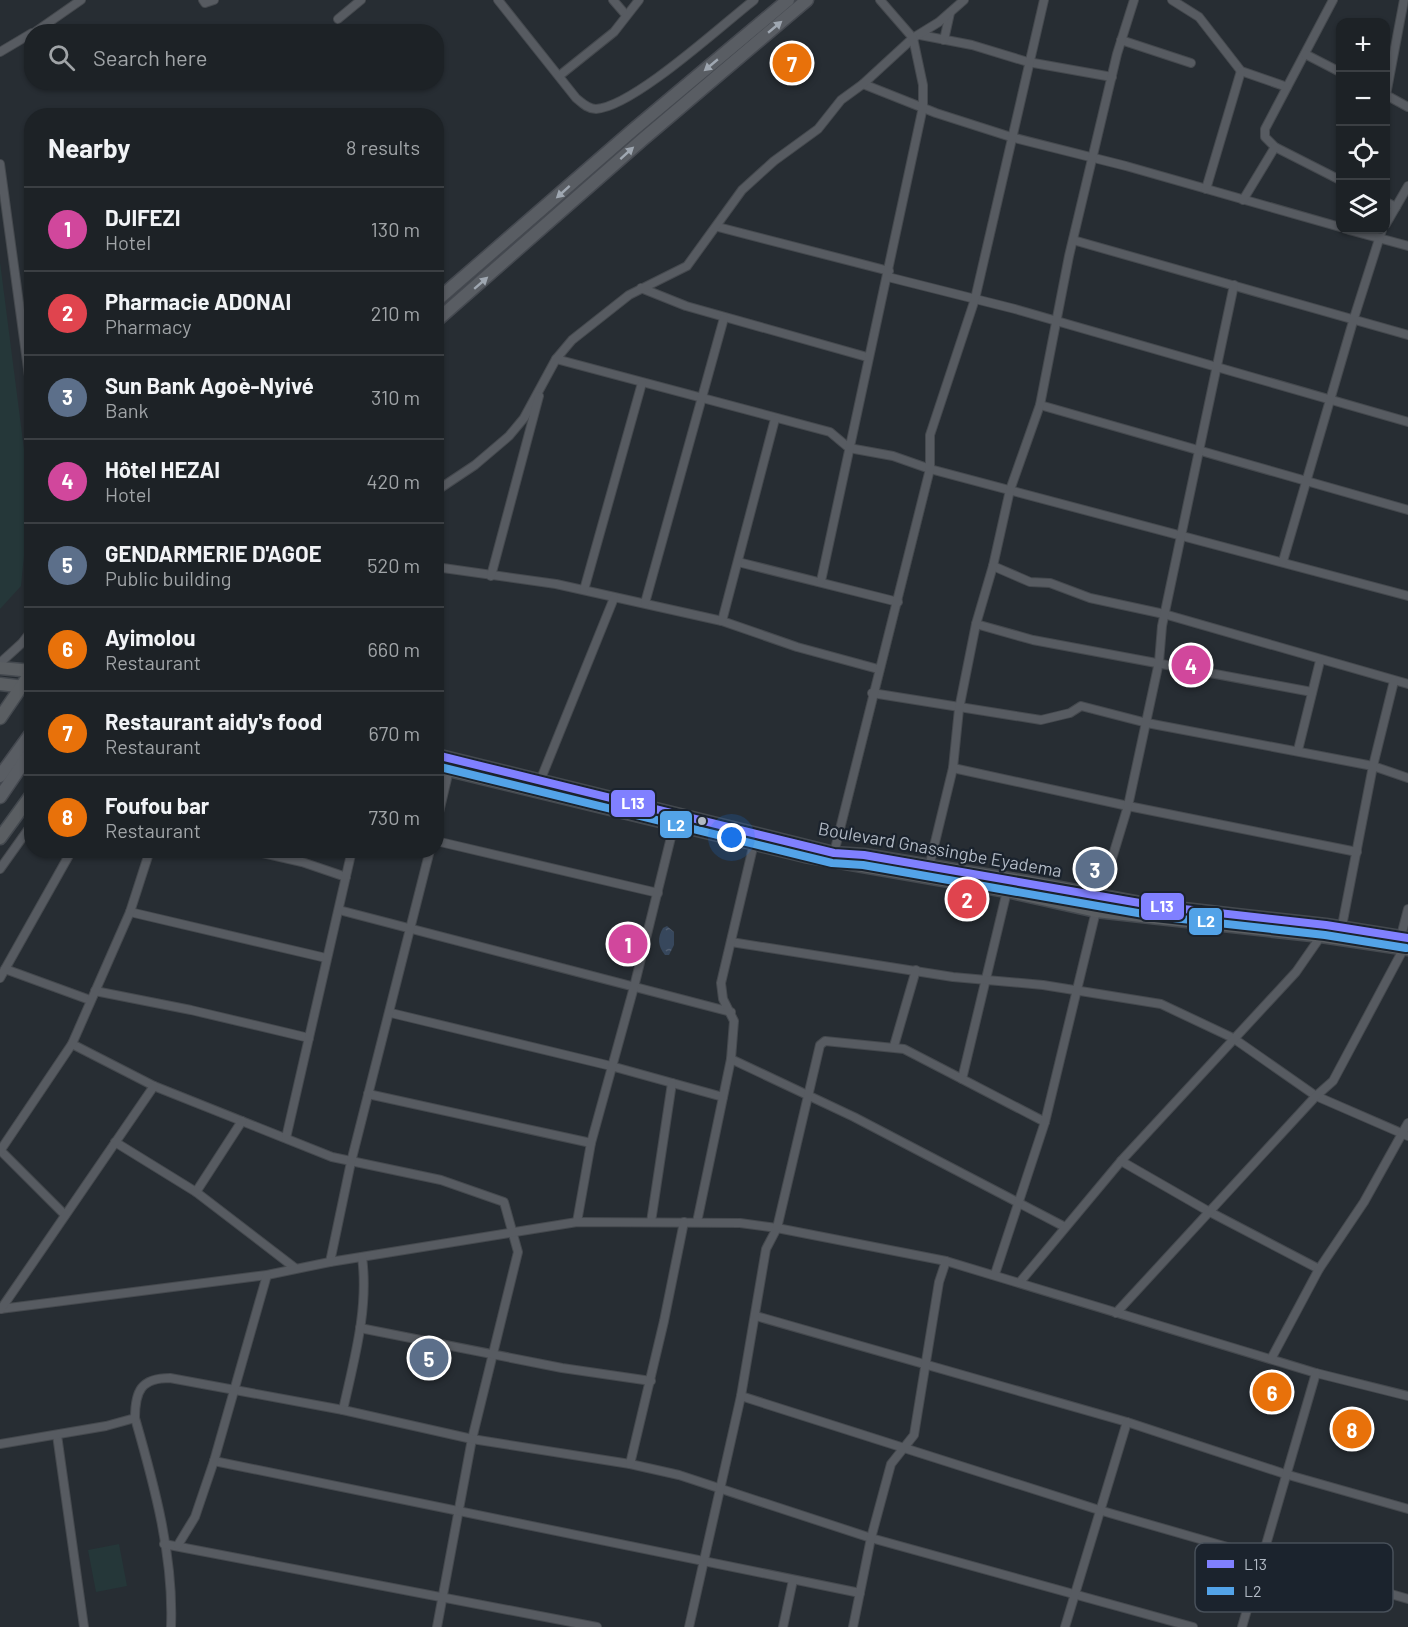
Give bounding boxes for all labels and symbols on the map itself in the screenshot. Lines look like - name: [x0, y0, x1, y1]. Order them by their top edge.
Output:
- one-way arrow: [767, 21, 782, 34]
- pin: 7: [772, 40, 812, 86]
- one-way arrow: [704, 58, 719, 71]
- one-way arrow: [619, 147, 634, 160]
- one-way arrow: [556, 185, 571, 198]
- one-way arrow: [473, 276, 489, 289]
- pin: 4: [1172, 642, 1210, 688]
- line badge: L13: [610, 789, 656, 818]
- text: L13: [621, 793, 645, 812]
- line badge: L2: [659, 810, 693, 839]
- text: L2: [667, 815, 685, 834]
- unlabelled marker: [696, 815, 708, 827]
- street label: Boulevard Gnassingbe Eyadema: [817, 817, 1064, 881]
- your location: [717, 823, 746, 852]
- pin: 3: [1076, 846, 1114, 892]
- pin: 2: [948, 876, 986, 922]
- line badge: L13: [1140, 892, 1185, 921]
- text: L13: [1150, 896, 1174, 915]
- line badge: L2: [1188, 907, 1223, 936]
- text: L2: [1197, 911, 1215, 930]
- pin: 1: [608, 922, 648, 966]
- pin: 5: [410, 1336, 448, 1380]
- pin: 6: [1252, 1370, 1292, 1414]
- pin: 8: [1332, 1406, 1372, 1452]
- legend: [1195, 1543, 1393, 1612]
- text: L13: [1244, 1554, 1267, 1573]
- text: L2: [1244, 1581, 1262, 1600]

